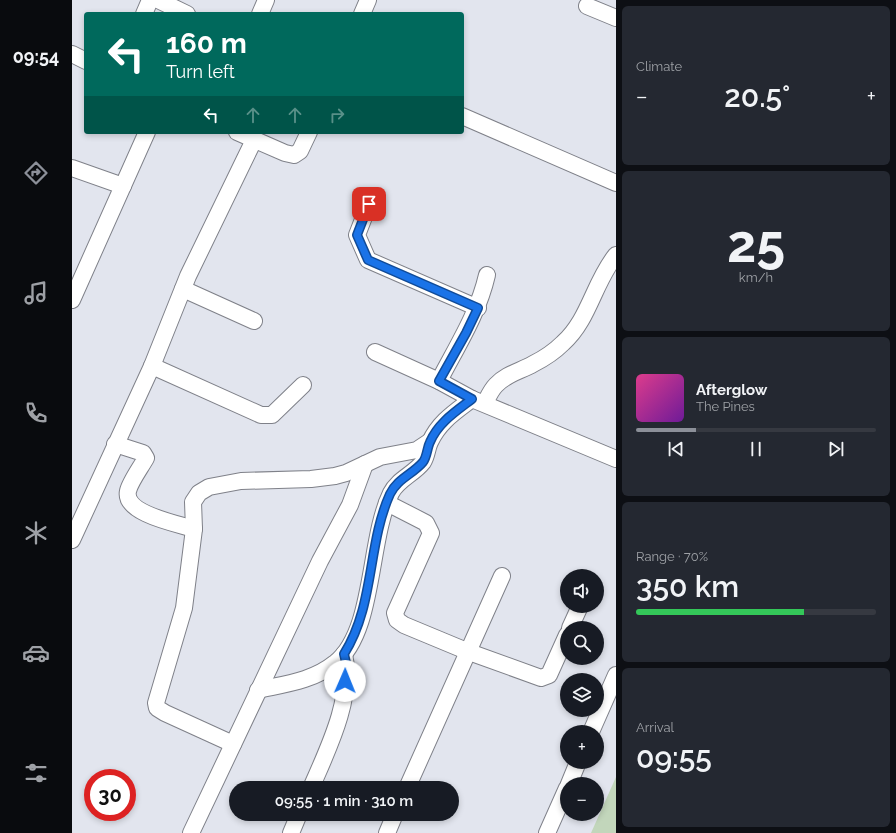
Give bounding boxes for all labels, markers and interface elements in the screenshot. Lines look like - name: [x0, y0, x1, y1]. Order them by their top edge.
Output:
- text: 160 m: [166, 27, 247, 60]
- icon: left: [100, 28, 152, 80]
- text: 09:54: [13, 46, 59, 67]
- text: Climate: [636, 59, 682, 74]
- text: Turn left: [166, 61, 235, 82]
- text: 20.5°: [724, 79, 790, 114]
- text: −: [636, 83, 648, 109]
- text: +: [867, 83, 876, 109]
- icon: left: [200, 104, 222, 126]
- icon: ahead: [242, 104, 264, 126]
- icon: ahead: [284, 104, 306, 126]
- icon: right: [326, 104, 348, 126]
- icon: directions: [22, 159, 50, 187]
- pin: [352, 187, 386, 221]
- icon: arrive: [358, 193, 380, 215]
- text: 25: [727, 213, 785, 274]
- text: km/h: [739, 270, 773, 285]
- icon: music: [22, 279, 50, 307]
- text: Afterglow: [696, 381, 767, 399]
- icon: phone: [22, 399, 50, 427]
- text: The Pines: [696, 399, 755, 414]
- icon: previous: [665, 438, 687, 460]
- icon: pause: [745, 438, 767, 460]
- icon: next: [825, 438, 847, 460]
- icon: climate: [22, 519, 50, 547]
- text: Range · 70%: [636, 549, 708, 564]
- map controls: [560, 569, 604, 821]
- button: sound: [560, 569, 604, 613]
- text: 350 km: [636, 569, 739, 604]
- button: search: [560, 621, 604, 665]
- icon: car: [22, 639, 50, 667]
- position arrow: [324, 660, 366, 702]
- button: layers: [560, 673, 604, 717]
- text: Arrival: [636, 720, 674, 735]
- button: +: [560, 725, 604, 769]
- text: 09:55: [636, 740, 712, 775]
- icon: filters: [22, 759, 50, 787]
- speed limit sign: 30: [84, 769, 136, 821]
- button: −: [560, 777, 604, 821]
- text: 09:55 · 1 min · 310 m: [275, 792, 413, 810]

